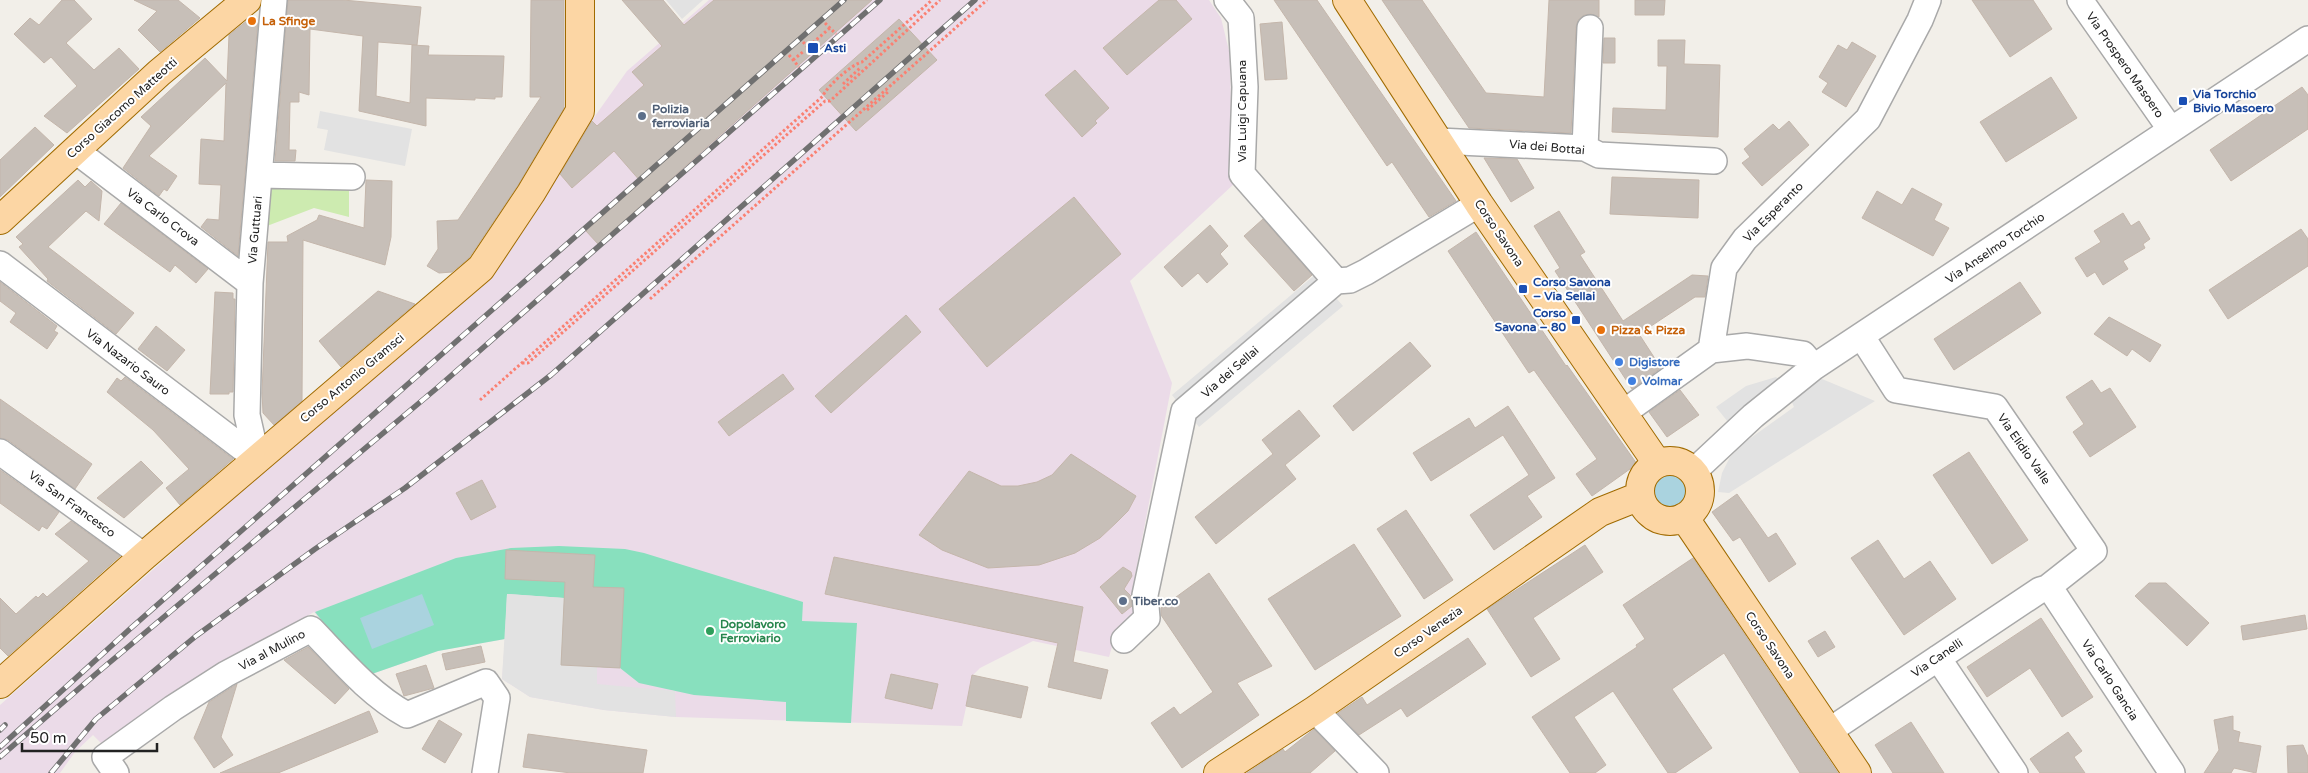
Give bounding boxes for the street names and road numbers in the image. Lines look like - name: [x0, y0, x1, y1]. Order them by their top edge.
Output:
- street label: Via Prospero Masoero: [2083, 10, 2167, 120]
- street label: Corso Giacomo Matteotti: [64, 55, 180, 161]
- street label: Via Luigi Capuana: [1235, 60, 1249, 162]
- street label: Via dei Bottai: [1509, 137, 1585, 157]
- street label: Via Esperanto: [1740, 179, 1806, 245]
- street label: Via Carlo Crova: [124, 185, 202, 249]
- street label: Via Guttuari: [245, 195, 265, 265]
- street label: Corso Savona: [1471, 197, 1527, 269]
- street label: Via Anselmo Torchio: [1943, 210, 2047, 286]
- street label: Via Nazario Sauro: [83, 326, 173, 398]
- street label: Corso Antonio Gramsci: [297, 330, 407, 426]
- street label: Via dei Sellai: [1198, 343, 1262, 401]
- street label: Via Elidio Valle: [1995, 411, 2054, 487]
- street label: Via San Francesco: [26, 468, 118, 540]
- street label: Corso Venezia: [1391, 603, 1465, 661]
- street label: Corso Savona: [1742, 609, 1798, 681]
- street label: Via al Mulino: [236, 627, 308, 673]
- street label: Via Canelli: [1909, 636, 1965, 680]
- street label: Via Carlo Gancia: [2079, 637, 2141, 723]

